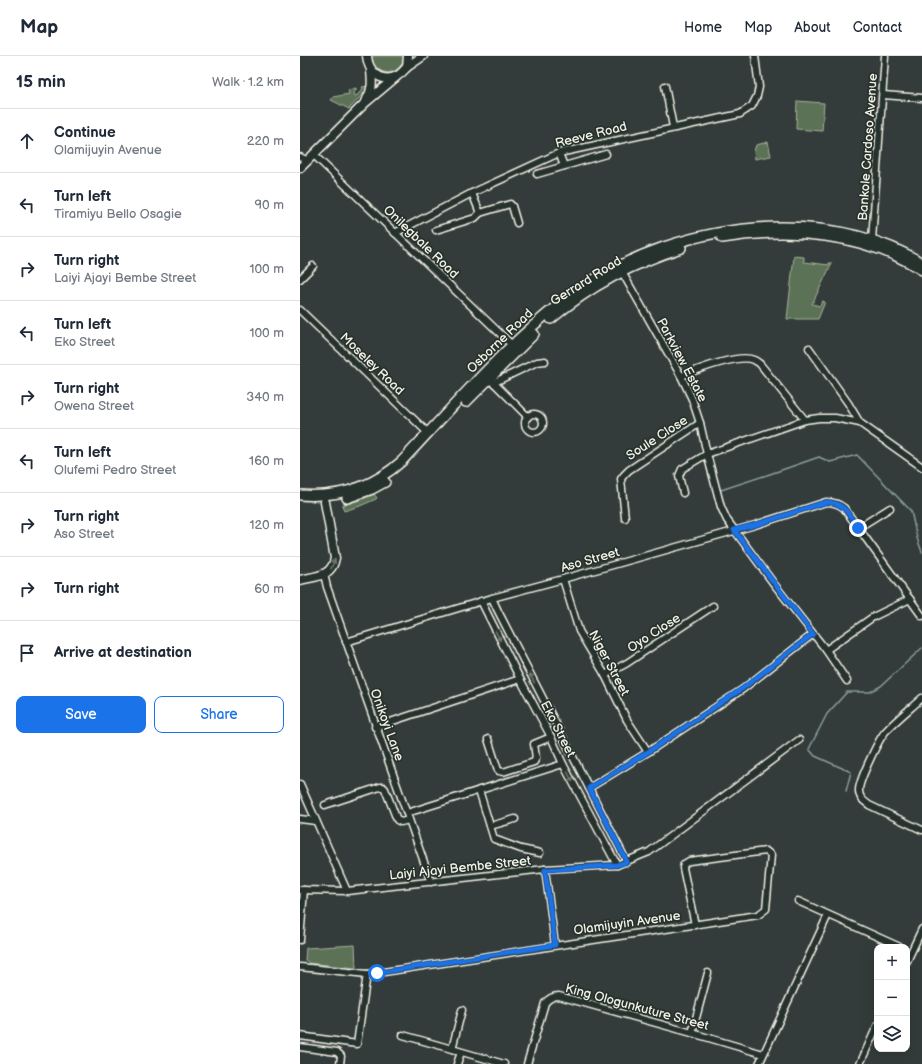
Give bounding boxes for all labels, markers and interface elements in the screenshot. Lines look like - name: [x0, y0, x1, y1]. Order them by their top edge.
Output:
- text: Map: [20, 16, 58, 39]
- text: Home: [684, 19, 722, 36]
- text: Map: [744, 19, 772, 36]
- text: About: [794, 19, 831, 36]
- text: Contact: [853, 19, 902, 36]
- text: 15 min: [16, 72, 66, 92]
- street label: Bankole Cardoso Avenue: [855, 72, 881, 221]
- text: Walk · 1.2 km: [212, 74, 284, 90]
- street label: Reeve Road: [553, 118, 629, 152]
- text: Continue: [54, 123, 116, 142]
- icon: ahead: [16, 130, 38, 152]
- text: 220 m: [247, 133, 284, 149]
- text: Olamijuyin Avenue: [54, 142, 162, 158]
- text: Turn left: [54, 187, 111, 206]
- icon: left: [16, 194, 38, 216]
- text: 90 m: [255, 197, 284, 213]
- street label: Onilegbale Road: [380, 202, 462, 282]
- text: Tiramiyu Bello Osagie: [54, 206, 182, 222]
- text: Turn right: [54, 251, 119, 270]
- street label: Gerrard Road: [548, 253, 624, 309]
- icon: right: [16, 258, 38, 280]
- text: 100 m: [249, 261, 284, 277]
- text: Laiyi Ajayi Bembe Street: [54, 270, 196, 286]
- street label: Osborne Road: [464, 305, 536, 377]
- text: Turn left: [54, 315, 111, 334]
- street label: Parkview Estate: [653, 315, 711, 405]
- icon: left: [16, 322, 38, 344]
- text: 100 m: [249, 325, 284, 341]
- street label: Moseley Road: [337, 329, 407, 399]
- text: Eko Street: [54, 334, 115, 350]
- text: Turn right: [54, 379, 119, 398]
- icon: right: [16, 386, 38, 408]
- text: 340 m: [246, 389, 284, 405]
- text: Owena Street: [54, 398, 134, 414]
- street label: Soule Close: [623, 412, 691, 464]
- text: Turn left: [54, 443, 111, 462]
- icon: left: [16, 450, 38, 472]
- text: 160 m: [249, 453, 284, 469]
- text: Olufemi Pedro Street: [54, 462, 176, 478]
- text: Turn right: [54, 507, 119, 526]
- icon: right: [16, 514, 38, 536]
- text: 120 m: [249, 517, 284, 533]
- route end: [849, 519, 867, 537]
- text: Aso Street: [54, 526, 114, 542]
- street label: Aso Street: [559, 544, 621, 576]
- one-way arrow: [329, 558, 336, 570]
- icon: right: [16, 578, 38, 600]
- text: Turn right: [54, 579, 119, 598]
- text: 60 m: [254, 581, 284, 597]
- street label: Oyo Close: [625, 610, 684, 656]
- street label: Niger Street: [585, 628, 633, 698]
- one-way arrow: [495, 631, 501, 642]
- icon: arrive: [16, 642, 38, 664]
- text: Arrive at destination: [54, 643, 192, 662]
- one-way arrow: [529, 672, 535, 683]
- street label: Onikoyi Lane: [367, 687, 408, 764]
- button: Save: [16, 696, 146, 733]
- button: Share: [154, 696, 284, 733]
- street label: Eko Street: [537, 698, 579, 760]
- one-way arrow: [567, 771, 574, 783]
- street label: Laiyi Ajayi Bembe Street: [388, 853, 532, 883]
- street label: Olamijuyin Avenue: [573, 908, 682, 938]
- map controls: [874, 944, 910, 1052]
- button: +: [874, 944, 910, 980]
- route start: [368, 964, 386, 982]
- street label: King Ologunkuture Street: [564, 980, 710, 1034]
- button: −: [874, 980, 910, 1016]
- button: layers: [874, 1016, 910, 1052]

